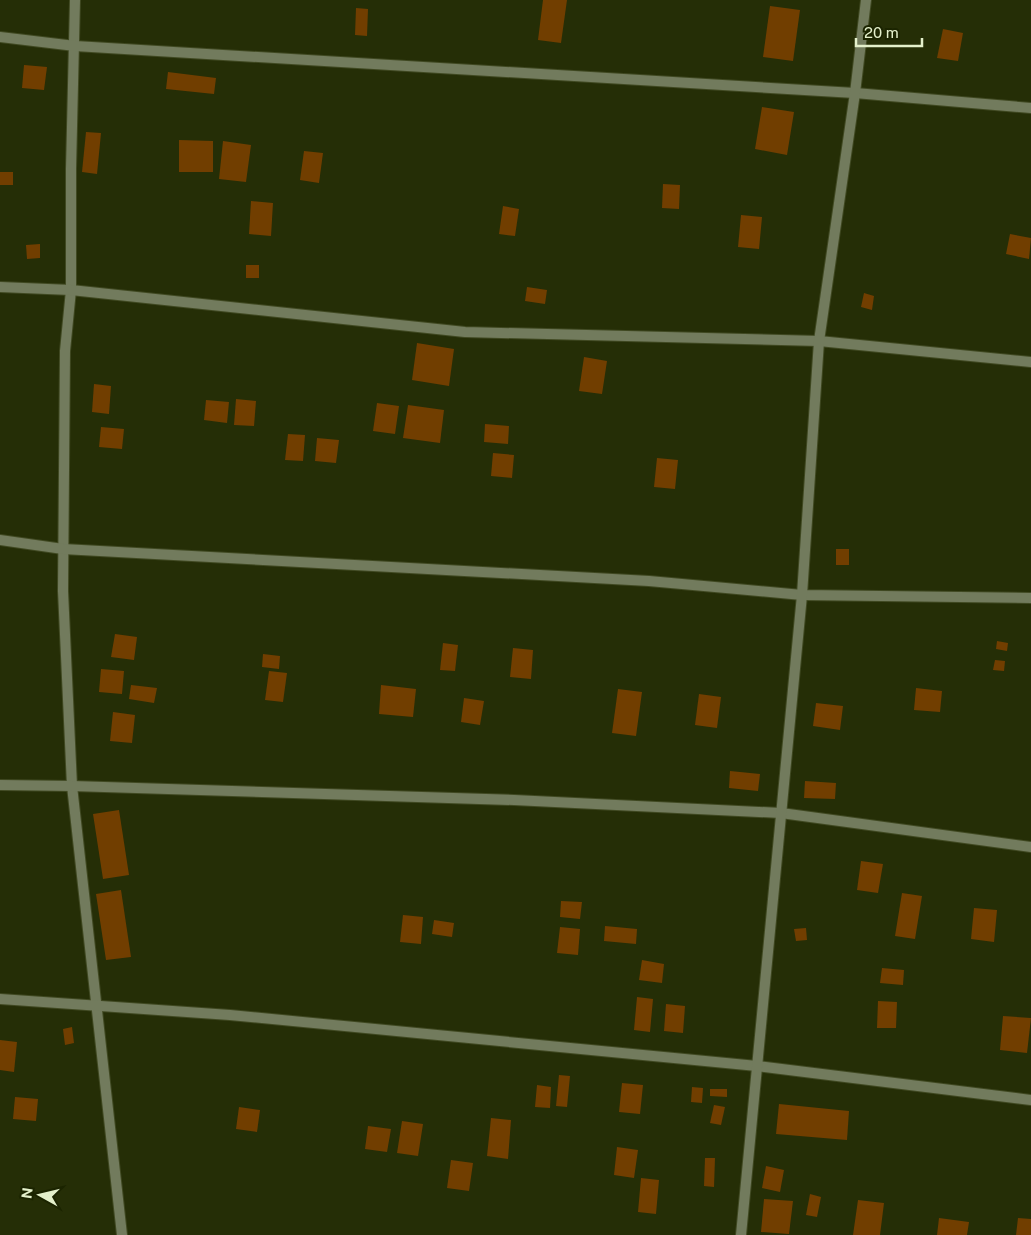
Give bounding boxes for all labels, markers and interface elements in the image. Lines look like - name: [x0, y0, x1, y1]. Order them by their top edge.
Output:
- scale bar: [856, 15, 922, 47]
- text: 20 m: [864, 24, 899, 41]
- north arrow: [15, 1170, 65, 1220]
- text: N: [18, 1187, 36, 1200]

